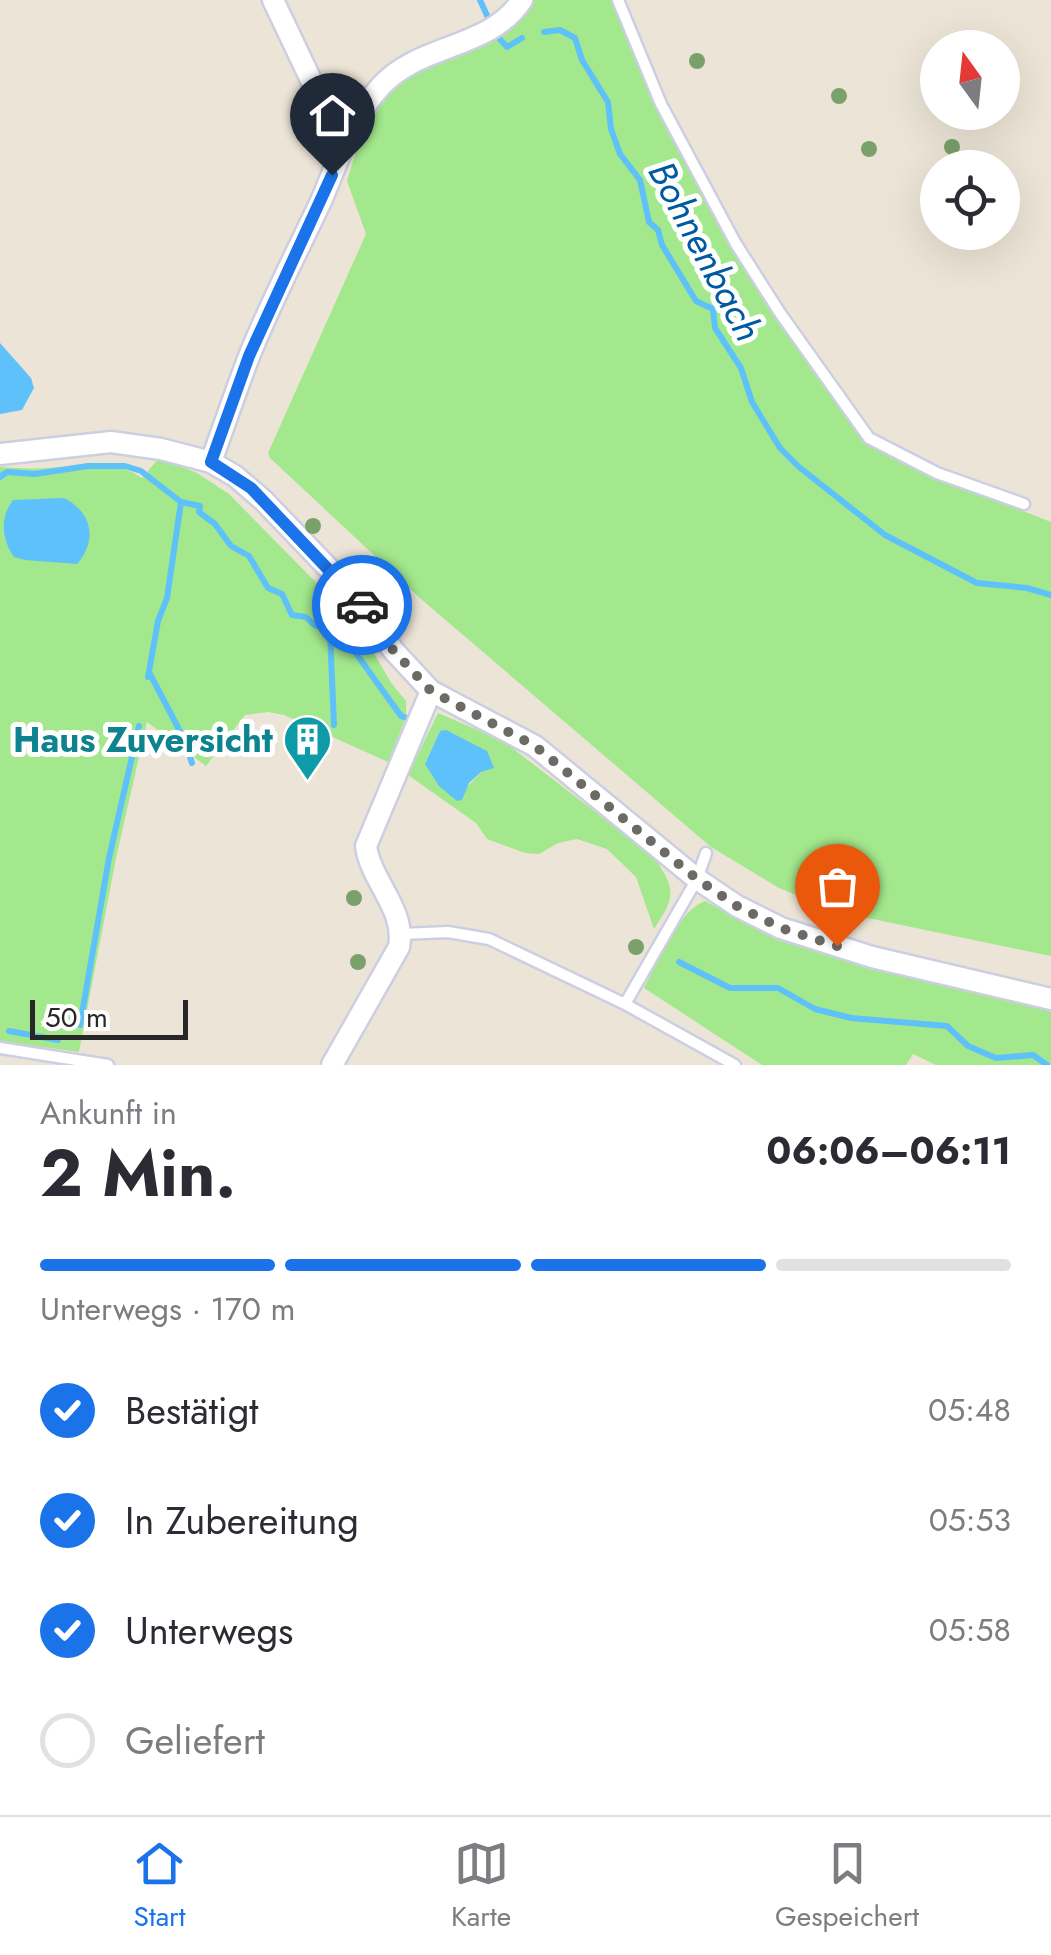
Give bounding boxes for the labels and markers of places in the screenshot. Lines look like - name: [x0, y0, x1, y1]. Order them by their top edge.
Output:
- pin: [290, 73, 375, 176]
- building icon: Haus Zuversicht: [282, 714, 334, 782]
- place label: Haus Zuversicht: [13, 715, 273, 765]
- pin: [795, 844, 880, 947]

